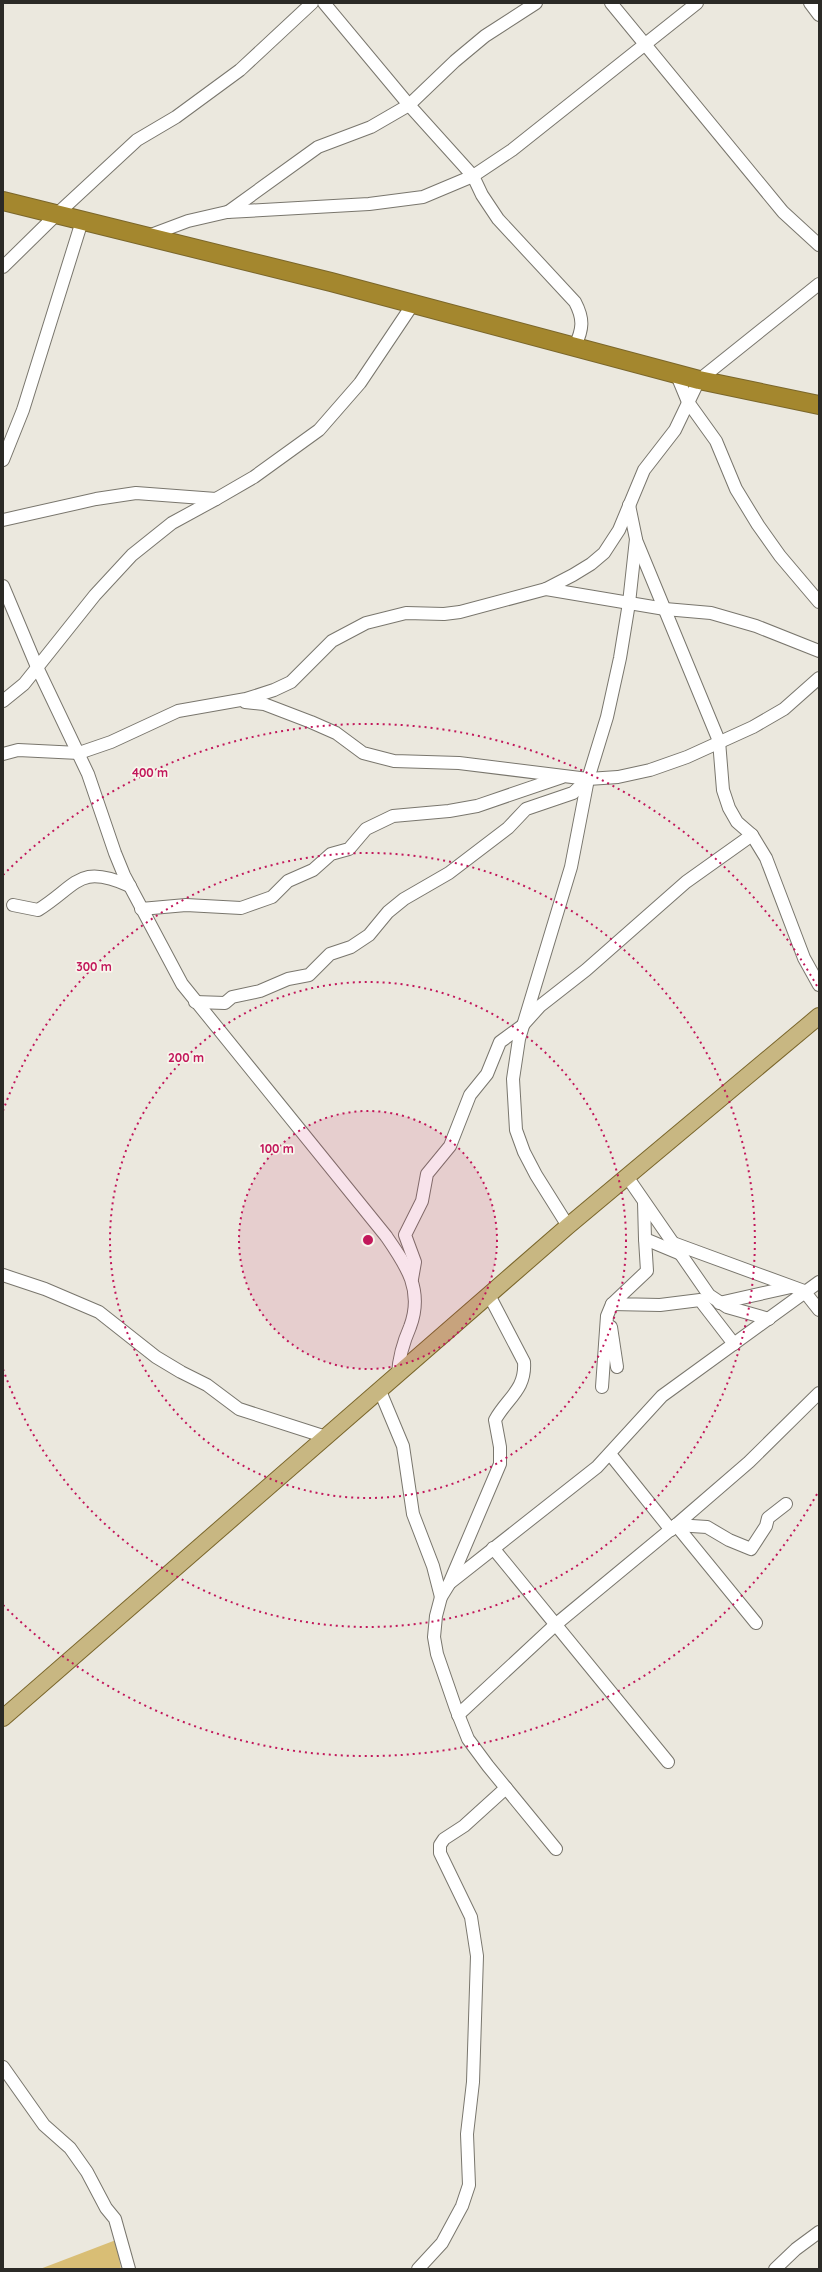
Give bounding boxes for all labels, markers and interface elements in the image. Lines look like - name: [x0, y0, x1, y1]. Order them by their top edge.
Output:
- text: 400 m: [132, 765, 168, 780]
- text: 300 m: [76, 959, 112, 974]
- text: 200 m: [168, 1050, 204, 1065]
- text: 100 m: [260, 1141, 294, 1156]
- centre of rings: [361, 1233, 375, 1247]

